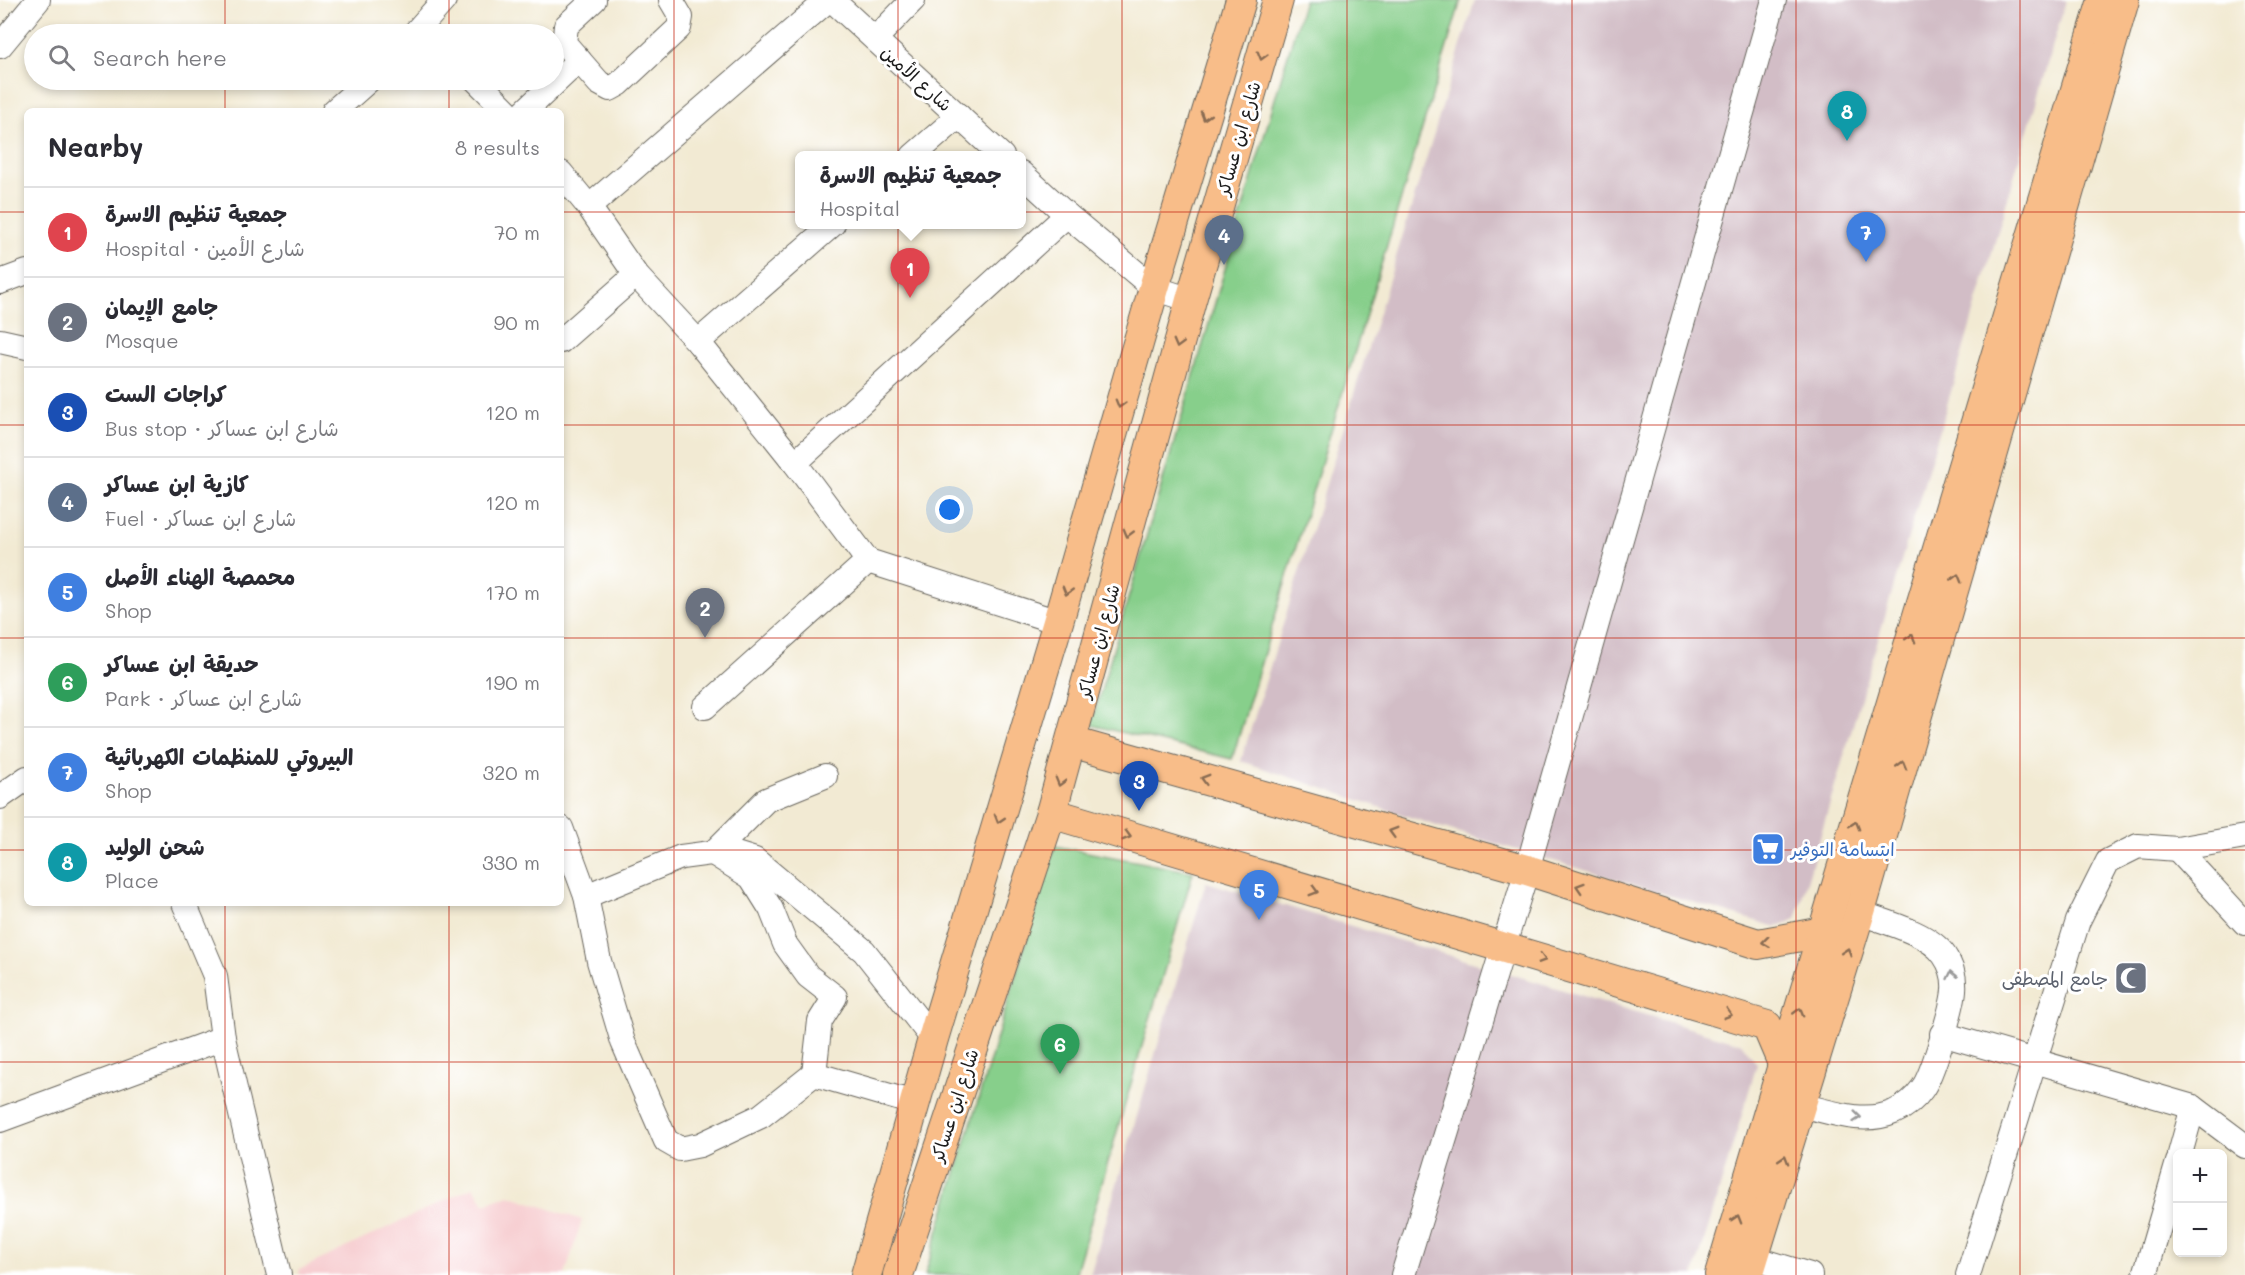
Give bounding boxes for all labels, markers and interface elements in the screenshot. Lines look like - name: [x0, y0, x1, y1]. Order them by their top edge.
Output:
- search box: [24, 24, 564, 90]
- street label: شارع الأمين: [876, 40, 958, 117]
- icon: search: [45, 41, 78, 74]
- text: Search here: [93, 43, 227, 72]
- one-way arrow: [1257, 50, 1269, 61]
- street label: شارع ابن عساكر: [1210, 78, 1267, 200]
- pin: 8: [1828, 92, 1866, 141]
- one-way arrow: [1200, 110, 1213, 121]
- text: Nearby: [48, 130, 143, 164]
- text: 8 results: [455, 134, 540, 160]
- popup: [795, 151, 1026, 229]
- text: جمعية تنظيم الاسرة: [819, 160, 1002, 189]
- text: Hospital: [819, 195, 900, 221]
- text: جمعية تنظيم الاسرة: [105, 199, 287, 228]
- pin: 7: [1846, 212, 1886, 262]
- pin: 4: [1204, 216, 1244, 265]
- text: 1: [63, 219, 72, 245]
- text: 70 m: [494, 219, 540, 245]
- text: Hospital · شارع الأمين: [105, 235, 305, 261]
- pin: 1: [890, 248, 930, 298]
- text: جامع الإيمان: [105, 292, 218, 321]
- text: 2: [62, 309, 73, 335]
- text: 90 m: [494, 309, 540, 335]
- text: Mosque: [105, 327, 179, 353]
- one-way arrow: [1173, 339, 1186, 349]
- text: كراجات الست: [105, 379, 227, 408]
- one-way arrow: [1115, 398, 1127, 409]
- text: 3: [62, 399, 74, 425]
- text: 120 m: [485, 399, 540, 425]
- text: Bus stop · شارع ابن عساكر: [105, 415, 339, 441]
- text: كازية ابن عساكر: [105, 469, 249, 498]
- text: 4: [61, 489, 74, 515]
- text: 120 m: [485, 489, 540, 515]
- your location: [935, 495, 964, 524]
- text: Fuel · شارع ابن عساكر: [105, 505, 296, 531]
- one-way arrow: [1122, 528, 1135, 538]
- text: محمصة الهناء الأصل: [105, 562, 295, 591]
- one-way arrow: [1950, 573, 1962, 584]
- text: 5: [62, 579, 73, 605]
- text: 170 m: [485, 579, 540, 605]
- street label: شارع ابن عساكر: [1071, 581, 1126, 703]
- one-way arrow: [1062, 586, 1074, 596]
- pin: 2: [686, 588, 724, 638]
- text: Shop: [105, 597, 152, 623]
- one-way arrow: [1904, 633, 1916, 644]
- text: حديقة ابن عساكر: [105, 649, 259, 678]
- text: 6: [61, 669, 74, 695]
- text: 190 m: [485, 669, 540, 695]
- text: Park · شارع ابن عساكر: [105, 685, 302, 711]
- text: البيروتي للمنظمات الكهربائية: [105, 742, 353, 771]
- text: 7: [62, 759, 73, 785]
- text: 320 m: [482, 759, 540, 785]
- one-way arrow: [1895, 760, 1907, 771]
- pin: 3: [1120, 762, 1158, 811]
- one-way arrow: [1200, 774, 1210, 787]
- one-way arrow: [1055, 776, 1067, 787]
- text: Shop: [105, 777, 152, 803]
- one-way arrow: [994, 813, 1006, 824]
- one-way arrow: [1848, 820, 1860, 831]
- one-way arrow: [1388, 827, 1398, 840]
- one-way arrow: [1121, 829, 1132, 841]
- supermarket icon: ابتسامة التوفير: [1750, 831, 1786, 867]
- text: شحن الوليد: [105, 832, 205, 861]
- place label: ابتسامة التوفير: [1789, 837, 1895, 861]
- text: 8: [61, 849, 74, 875]
- text: 330 m: [482, 849, 540, 875]
- text: Place: [105, 867, 159, 893]
- pin: 5: [1240, 870, 1278, 920]
- one-way arrow: [1575, 882, 1586, 894]
- one-way arrow: [1308, 884, 1319, 896]
- one-way arrow: [1761, 935, 1770, 948]
- one-way arrow: [1840, 947, 1852, 958]
- one-way arrow: [1537, 951, 1547, 964]
- mosque icon: جامع المصطفى: [2113, 960, 2149, 996]
- place label: جامع المصطفى: [2002, 966, 2108, 992]
- one-way arrow: [1946, 970, 1959, 980]
- one-way arrow: [1722, 1007, 1733, 1019]
- one-way arrow: [1792, 1007, 1804, 1018]
- pin: 6: [1040, 1024, 1080, 1074]
- street label: شارع ابن عساكر: [924, 1046, 984, 1167]
- one-way arrow: [1853, 1110, 1862, 1123]
- map controls: [2173, 1149, 2227, 1257]
- button: +: [2173, 1149, 2227, 1203]
- one-way arrow: [1776, 1154, 1789, 1165]
- button: −: [2173, 1203, 2227, 1257]
- one-way arrow: [1730, 1214, 1742, 1225]

